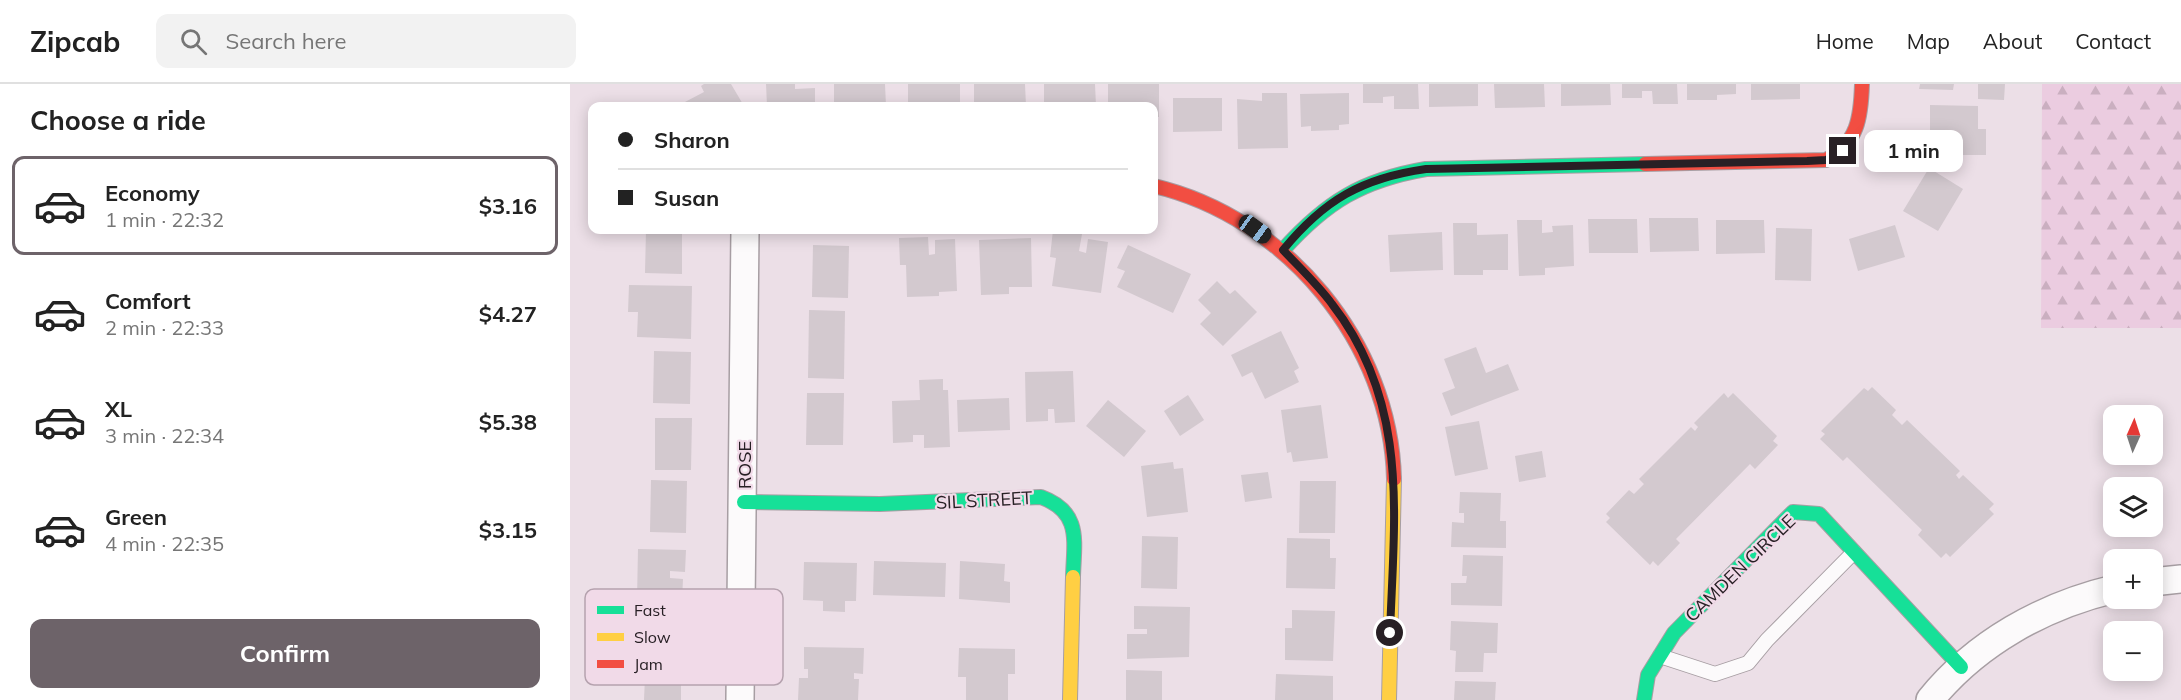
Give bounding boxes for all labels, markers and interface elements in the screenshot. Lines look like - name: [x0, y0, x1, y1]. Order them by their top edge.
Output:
- search box: [156, 14, 576, 68]
- text: Zipcab: [30, 24, 120, 59]
- icon: search: [177, 25, 210, 58]
- text: Search here: [225, 27, 346, 55]
- text: Home: [1816, 28, 1874, 54]
- text: Map: [1907, 28, 1950, 54]
- text: About: [1983, 28, 2042, 54]
- text: Contact: [2075, 28, 2151, 54]
- text: Choose a ride: [30, 103, 206, 137]
- text: Sharon: [654, 126, 730, 154]
- callout: 1 min: [1864, 130, 1963, 172]
- route end: [1829, 137, 1856, 164]
- text: 1 min: [1887, 138, 1940, 163]
- icon: car: [33, 179, 87, 233]
- text: Economy: [105, 179, 200, 207]
- text: Susan: [654, 184, 719, 212]
- text: $3.16: [479, 192, 537, 220]
- text: 1 min · 22:32: [105, 207, 224, 232]
- car: [1235, 211, 1275, 247]
- icon: car: [33, 287, 87, 341]
- text: Comfort: [105, 287, 191, 315]
- text: $4.27: [479, 300, 537, 328]
- text: 2 min · 22:33: [105, 315, 224, 340]
- icon: car: [33, 395, 87, 449]
- text: XL: [105, 395, 132, 423]
- north arrow: [2103, 405, 2163, 465]
- map controls: [2103, 405, 2163, 681]
- text: $5.38: [479, 408, 537, 436]
- text: 3 min · 22:34: [105, 423, 224, 448]
- street label: ROSE: [733, 441, 756, 489]
- button: layers: [2103, 477, 2163, 537]
- street label: SIL STREET: [935, 486, 1033, 514]
- icon: car: [33, 503, 87, 557]
- text: Green: [105, 503, 167, 531]
- street label: CAMDEN CIRCLE: [1680, 509, 1800, 627]
- text: $3.15: [479, 516, 537, 544]
- text: 4 min · 22:35: [105, 531, 224, 556]
- button: +: [2103, 549, 2163, 609]
- legend: [585, 589, 783, 685]
- text: Fast: [634, 600, 666, 620]
- button: Confirm: [30, 619, 540, 688]
- route start: [1376, 619, 1403, 646]
- button: −: [2103, 621, 2163, 681]
- text: Slow: [634, 627, 671, 647]
- text: Jam: [634, 654, 663, 674]

